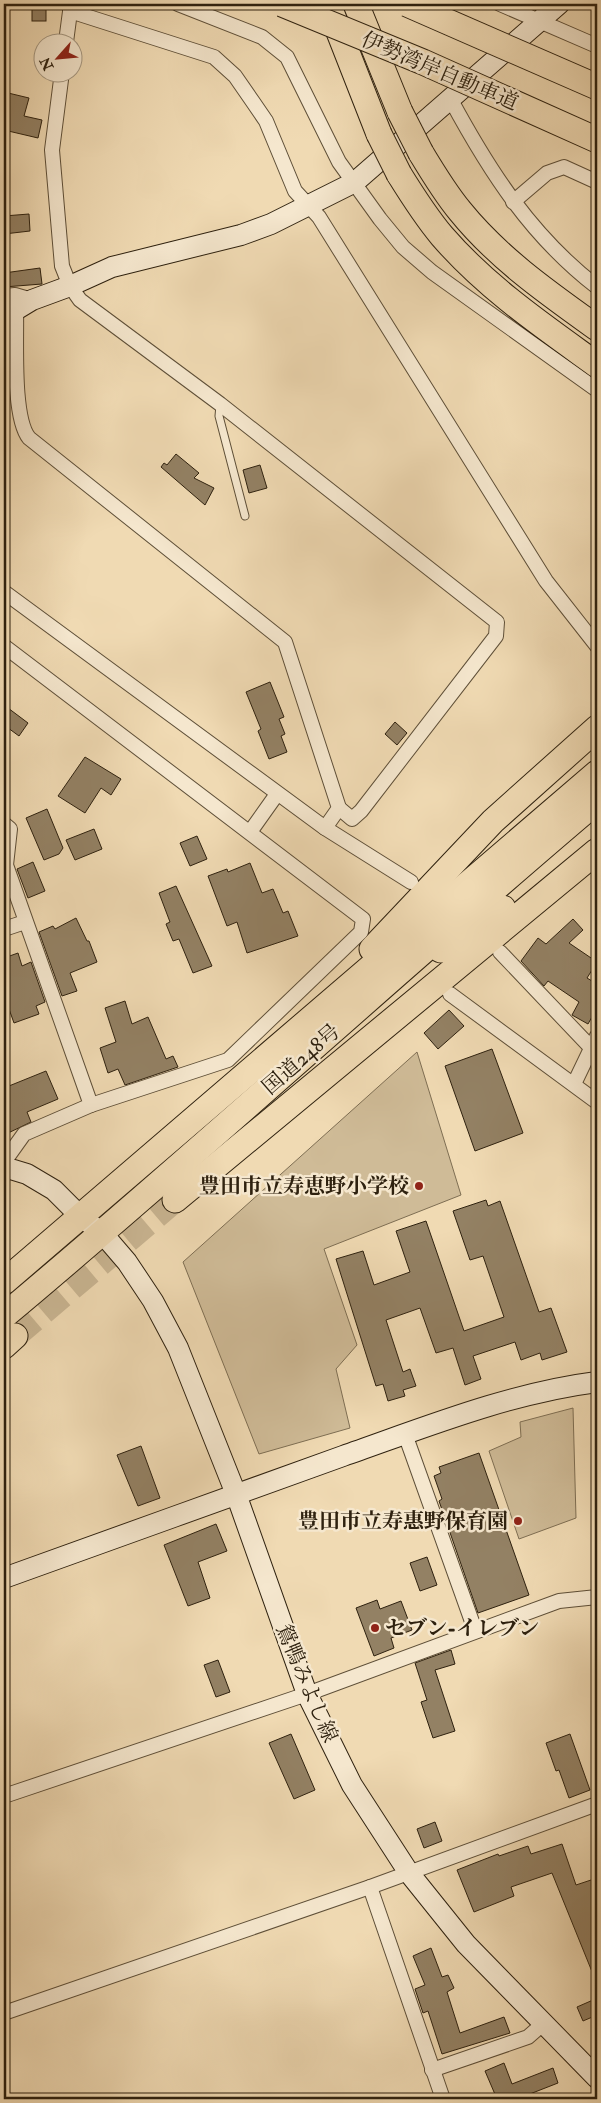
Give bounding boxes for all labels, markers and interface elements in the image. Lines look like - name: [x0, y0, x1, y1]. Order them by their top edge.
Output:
- street label: 伊勢湾岸自動車道: [357, 26, 522, 117]
- north arrow: [32, 32, 82, 82]
- text: N: [36, 54, 58, 74]
- street label: 国道248号: [257, 1018, 346, 1101]
- place label: 豊田市立寿恵野小学校: [199, 1173, 409, 1200]
- marker: 豊田市立寿恵野小学校: [413, 1180, 425, 1192]
- place label: 豊田市立寿惠野保育園: [298, 1508, 508, 1535]
- marker: 豊田市立寿惠野保育園: [512, 1515, 524, 1527]
- place label: セブン-イレブン: [385, 1615, 539, 1642]
- street label: 鴛鴨みよし線: [269, 1620, 344, 1746]
- marker: セブン-イレブン: [369, 1622, 381, 1634]

